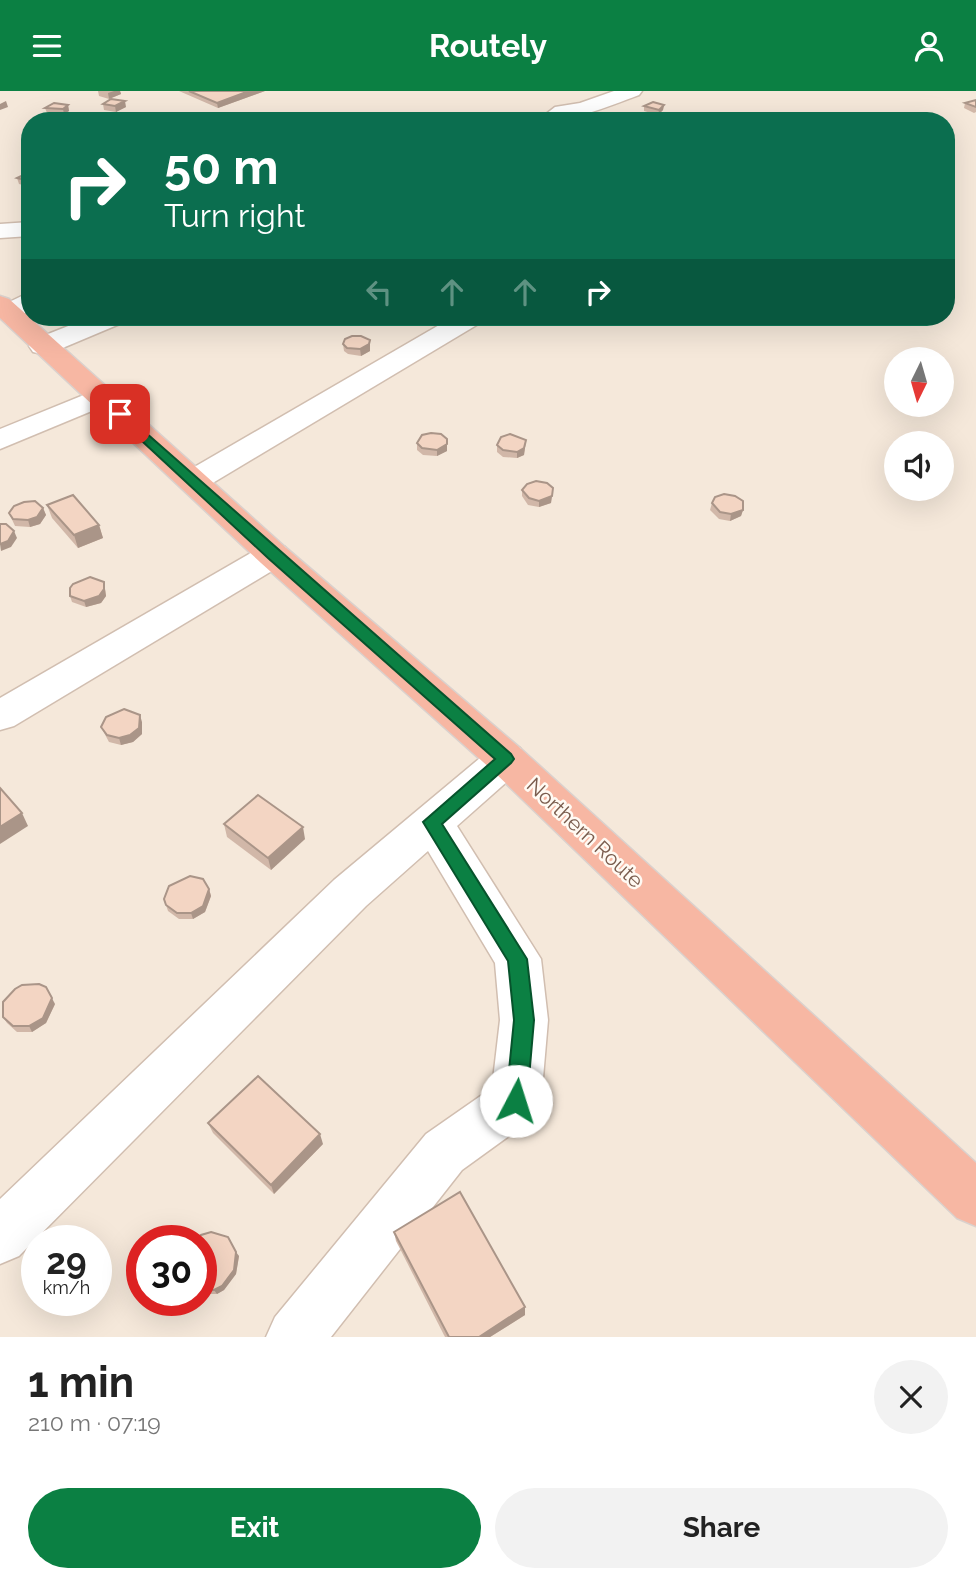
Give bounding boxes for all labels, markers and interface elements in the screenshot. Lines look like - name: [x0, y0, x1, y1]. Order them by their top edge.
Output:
- icon: menu: [28, 27, 66, 65]
- text: Routely: [429, 27, 547, 64]
- icon: person: [910, 27, 948, 65]
- text: 50 m: [164, 138, 279, 195]
- icon: right: [49, 140, 140, 231]
- text: Turn right: [164, 197, 305, 234]
- icon: left: [360, 273, 398, 311]
- icon: ahead: [433, 273, 471, 311]
- icon: ahead: [506, 273, 544, 311]
- icon: right: [579, 273, 617, 311]
- north arrow: [884, 347, 954, 417]
- map controls: [884, 347, 954, 501]
- pin: [90, 384, 150, 444]
- icon: arrive: [101, 395, 139, 433]
- button: sound: [884, 431, 954, 501]
- street label: Northern Route: [522, 772, 649, 893]
- position arrow: [479, 1064, 553, 1138]
- speed limit sign: 30: [126, 1225, 217, 1316]
- text: 29: [46, 1241, 87, 1282]
- text: km/h: [43, 1277, 90, 1298]
- text: 1 min: [28, 1358, 134, 1407]
- button: close: [874, 1360, 948, 1434]
- text: 210 m · 07:19: [28, 1409, 161, 1436]
- button: Exit: [28, 1488, 481, 1568]
- button: Share: [495, 1488, 948, 1568]

